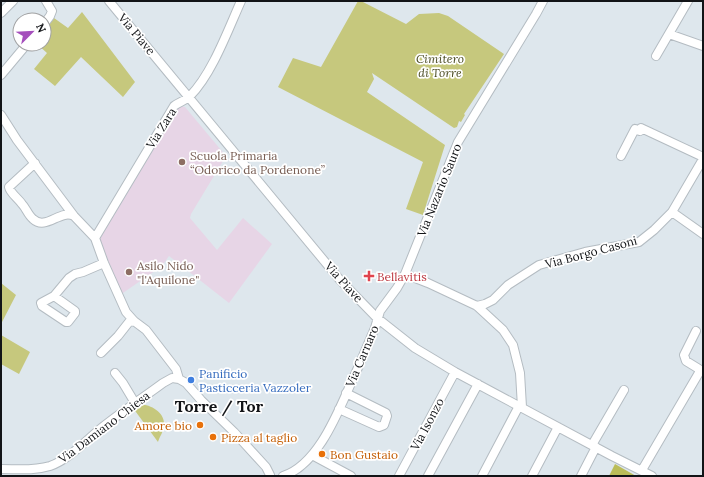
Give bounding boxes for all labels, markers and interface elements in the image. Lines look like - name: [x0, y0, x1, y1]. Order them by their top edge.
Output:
- street label: Via Piave: [115, 9, 159, 58]
- north arrow: [12, 12, 52, 52]
- text: N: [33, 21, 49, 35]
- park label: Cimitero di Torre: [416, 51, 464, 80]
- street label: Via Zara: [142, 105, 179, 152]
- street label: Via Nazario Sauro: [413, 141, 464, 240]
- place label: Scuola Primaria “Odorico da Pordenone”: [190, 148, 325, 177]
- marker: Scuola Primaria “Odorico da Pordenone”: [177, 157, 187, 167]
- street label: Via Borgo Casoni: [542, 233, 639, 272]
- place label: Asilo Nido "l'Aquilone": [136, 258, 199, 287]
- street label: Via Piave: [321, 258, 366, 306]
- marker: Asilo Nido "l'Aquilone": [124, 267, 134, 277]
- place label: Bellavitis: [377, 269, 427, 284]
- marker: Bellavitis: [364, 271, 374, 281]
- street label: Via Carnaro: [342, 323, 382, 390]
- place label: Panificio Pasticceria Vazzoler: [199, 366, 312, 395]
- marker: Panificio Pasticceria Vazzoler: [186, 375, 196, 385]
- street label: Via Damiano Chiesa: [55, 388, 153, 467]
- street label: Via Isonzo: [406, 395, 447, 454]
- district label: Torre / Tor: [175, 396, 264, 417]
- place label: Amore bio: [134, 418, 192, 433]
- marker: Amore bio: [195, 420, 205, 430]
- place label: Pizza al taglio: [221, 430, 297, 445]
- marker: Pizza al taglio: [208, 432, 218, 442]
- place label: Bon Gustaio: [330, 447, 398, 462]
- marker: Bon Gustaio: [317, 449, 327, 459]

